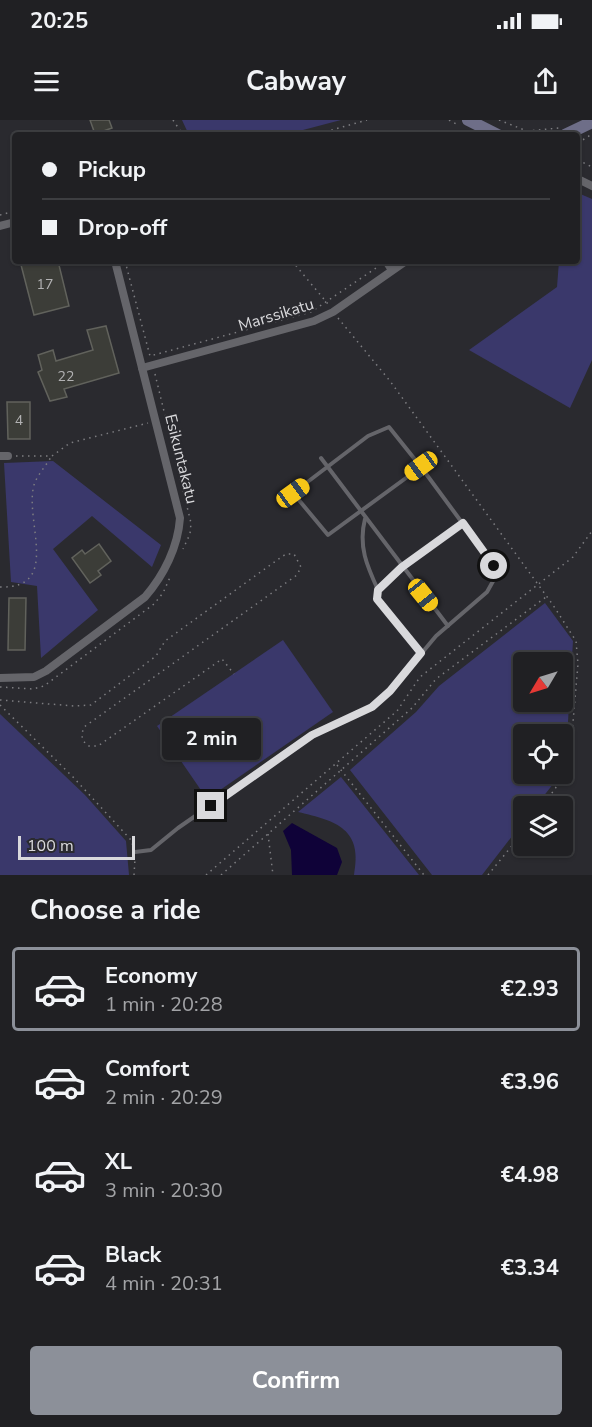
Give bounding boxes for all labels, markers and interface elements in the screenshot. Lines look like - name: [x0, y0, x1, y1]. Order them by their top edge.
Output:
- text: 20:25: [30, 6, 88, 36]
- text: Cabway: [246, 63, 346, 100]
- icon: menu: [30, 65, 63, 98]
- icon: share: [529, 65, 562, 98]
- text: Pickup: [78, 155, 146, 185]
- text: Drop-off: [78, 213, 167, 243]
- house number: 17: [37, 275, 53, 294]
- street label: Marssikatu: [236, 293, 316, 337]
- house number: 22: [58, 367, 74, 386]
- house number: 4: [15, 411, 23, 430]
- street label: Esikuntakatu: [159, 412, 203, 506]
- car: [401, 448, 441, 484]
- car: [273, 475, 313, 511]
- route start: [480, 552, 507, 579]
- car: [405, 575, 441, 615]
- north arrow: [513, 652, 573, 712]
- map controls: [513, 652, 573, 856]
- callout: 2 min: [162, 719, 260, 761]
- button: locate: [513, 724, 573, 784]
- text: 2 min: [186, 725, 237, 752]
- route end: [197, 792, 224, 819]
- button: layers: [513, 796, 573, 856]
- scale bar: [18, 833, 135, 860]
- text: 100 m: [27, 835, 74, 857]
- text: Choose a ride: [30, 892, 201, 929]
- text: Economy: [105, 961, 197, 991]
- icon: car: [33, 962, 87, 1016]
- text: €2.93: [501, 974, 559, 1004]
- text: 1 min · 20:28: [105, 991, 223, 1018]
- text: Comfort: [105, 1054, 189, 1084]
- icon: car: [33, 1055, 87, 1109]
- text: €3.96: [501, 1067, 559, 1097]
- text: 2 min · 20:29: [105, 1084, 223, 1111]
- text: XL: [105, 1147, 132, 1177]
- icon: car: [33, 1148, 87, 1202]
- text: €4.98: [501, 1160, 559, 1190]
- text: 3 min · 20:30: [105, 1177, 223, 1204]
- text: Black: [105, 1240, 161, 1270]
- icon: car: [33, 1241, 87, 1295]
- text: €3.34: [501, 1253, 559, 1283]
- text: 4 min · 20:31: [105, 1270, 223, 1297]
- button: Confirm: [30, 1346, 562, 1415]

